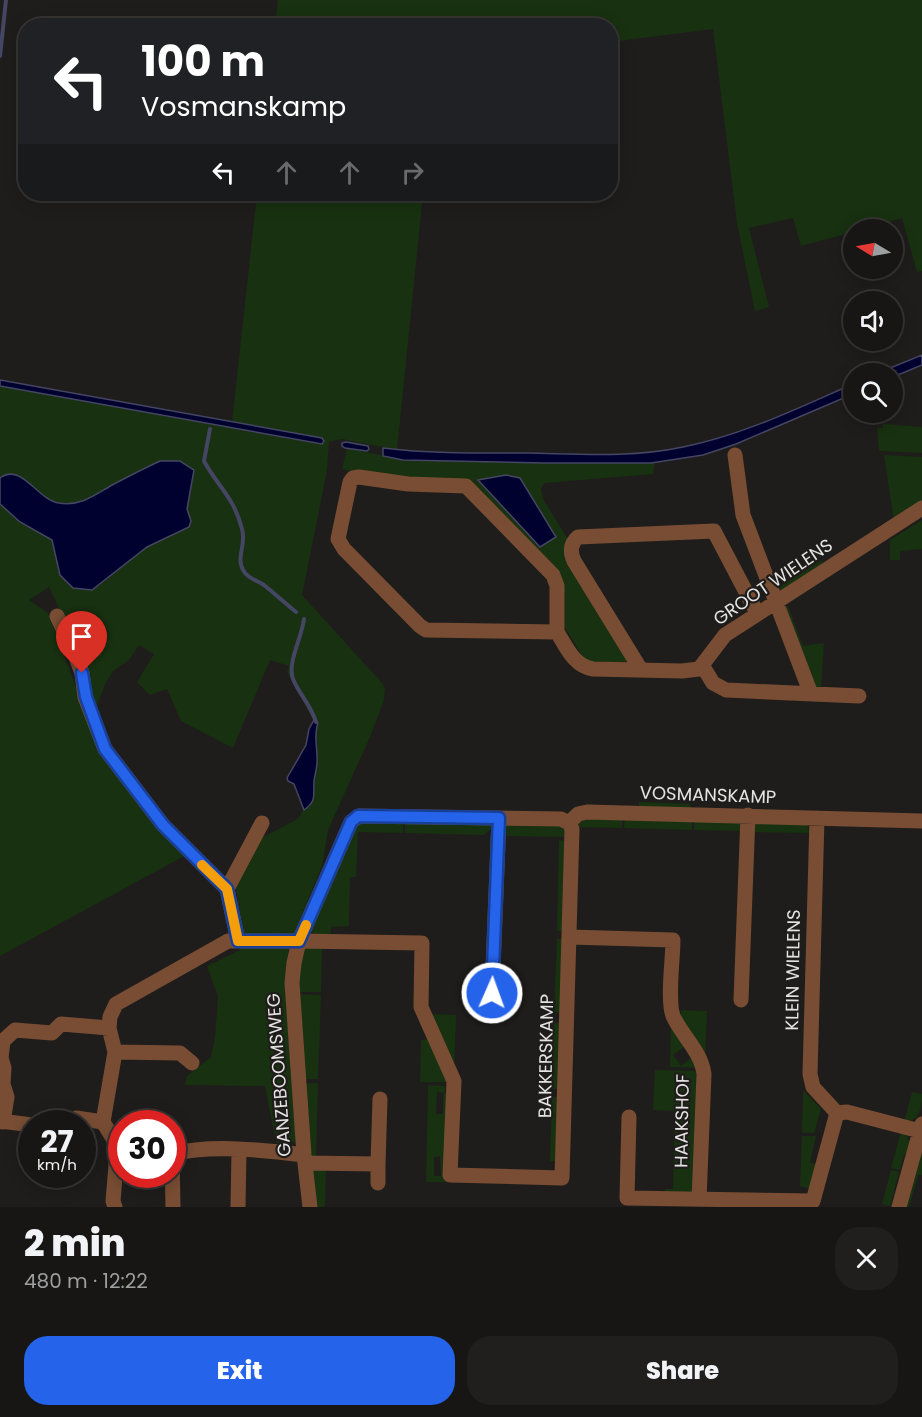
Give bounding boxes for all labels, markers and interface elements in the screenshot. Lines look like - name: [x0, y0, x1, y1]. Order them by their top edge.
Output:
- text: 100 m: [141, 32, 265, 91]
- icon: left: [42, 42, 120, 120]
- text: Vosmanskamp: [141, 88, 346, 125]
- icon: left: [207, 156, 240, 189]
- icon: ahead: [270, 156, 303, 189]
- icon: ahead: [333, 156, 366, 189]
- icon: right: [396, 156, 429, 189]
- north arrow: [843, 219, 903, 279]
- map controls: [843, 219, 903, 423]
- button: sound: [843, 291, 903, 351]
- button: search: [843, 363, 903, 423]
- street label: GROOT WIELENS: [708, 532, 837, 631]
- pin: [56, 611, 107, 673]
- icon: arrive: [65, 620, 98, 653]
- street label: VOSMANSKAMP: [639, 780, 777, 809]
- street label: KLEIN WIELENS: [779, 909, 806, 1031]
- position arrow: [460, 961, 524, 1025]
- street label: GANZEBOOMSWEG: [260, 992, 297, 1158]
- street label: BAKKERSKAMP: [532, 994, 559, 1118]
- street label: HAAKSHOF: [668, 1074, 695, 1168]
- speed limit sign: 30: [108, 1110, 186, 1188]
- text: 27: [40, 1120, 74, 1163]
- text: km/h: [37, 1154, 77, 1175]
- text: 2 min: [24, 1218, 126, 1269]
- button: close: [835, 1227, 898, 1290]
- text: 480 m · 12:22: [24, 1267, 148, 1295]
- button: Exit: [24, 1336, 455, 1405]
- button: Share: [467, 1336, 898, 1405]

